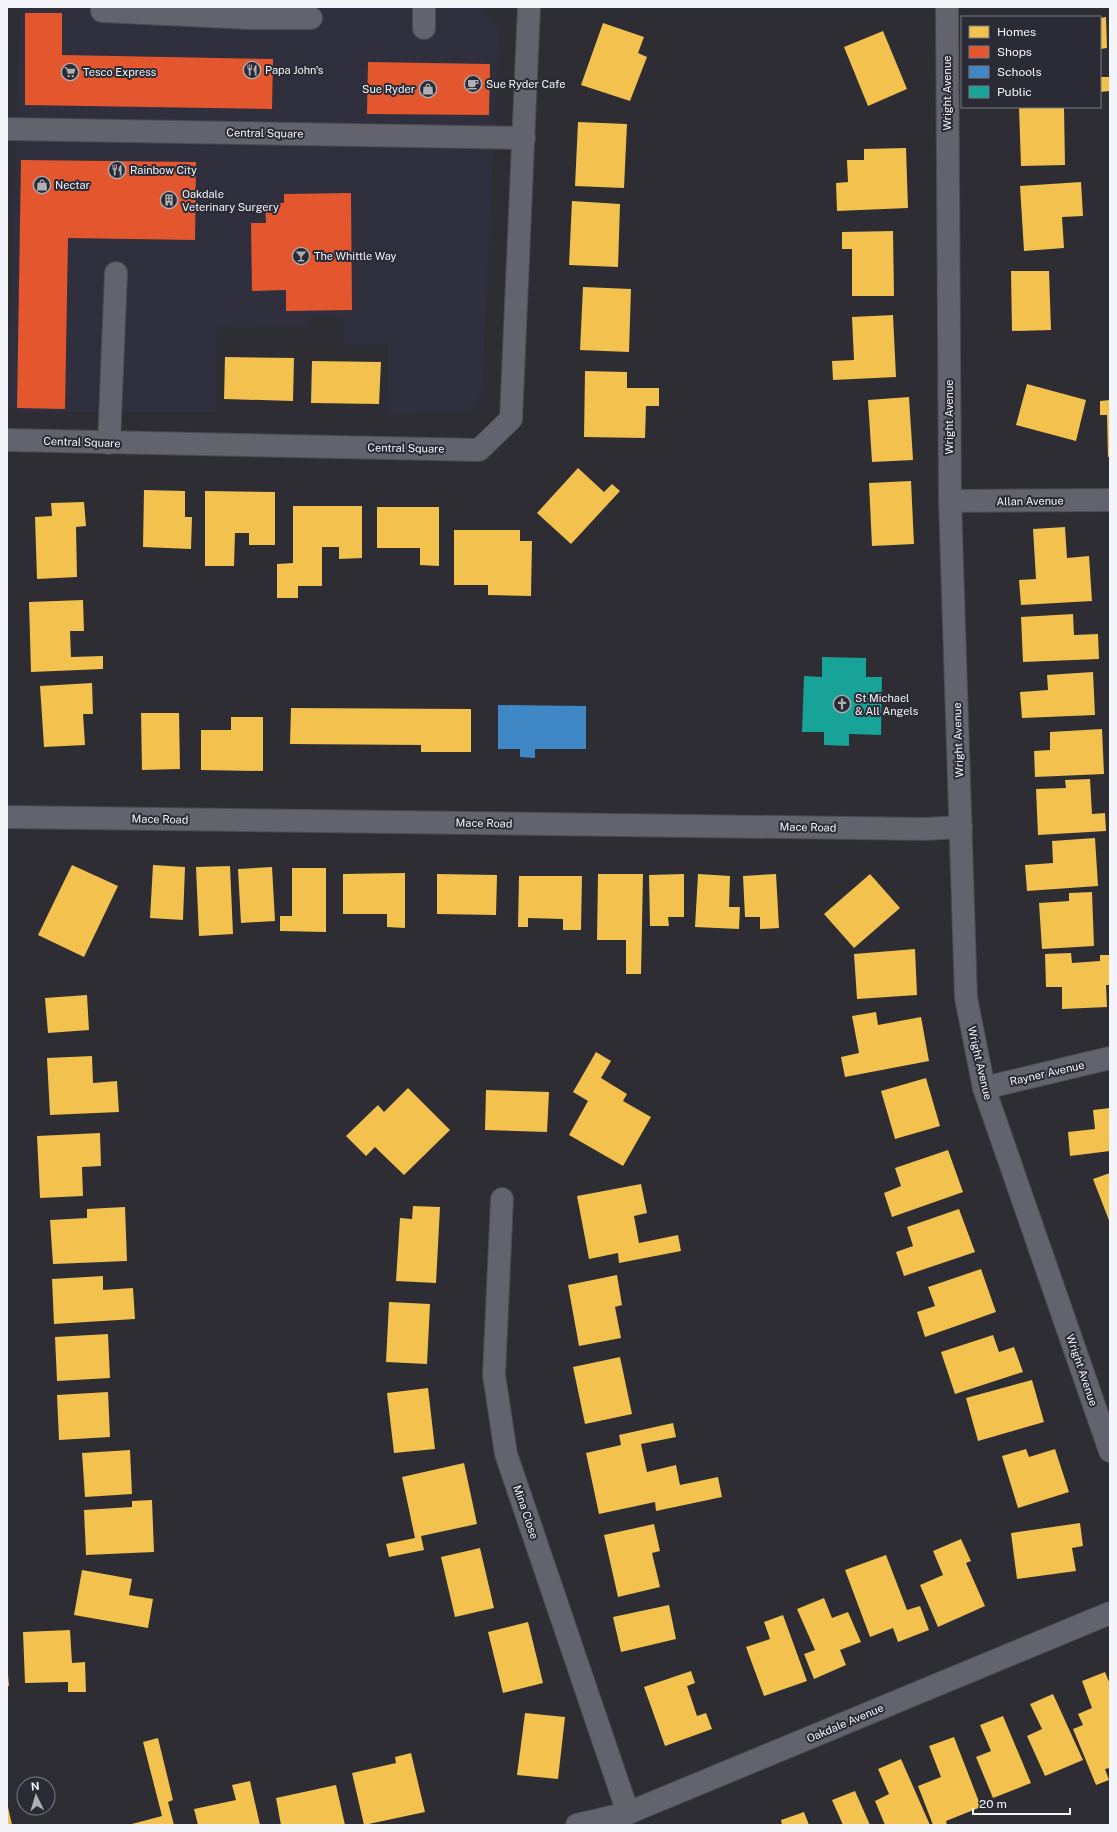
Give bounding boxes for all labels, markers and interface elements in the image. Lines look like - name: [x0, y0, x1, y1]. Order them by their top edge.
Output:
- legend: [961, 16, 1101, 108]
- text: Homes: [997, 25, 1036, 39]
- text: Shops: [997, 45, 1032, 59]
- street label: Wright Avenue: [941, 55, 953, 131]
- restaurant icon: Papa John's: [242, 60, 262, 80]
- supermarket icon: Tesco Express: [60, 62, 80, 82]
- place label: Papa John's: [265, 64, 324, 76]
- text: Schools: [997, 65, 1042, 79]
- place label: Tesco Express: [83, 66, 157, 78]
- cafe icon: Sue Ryder Cafe: [463, 74, 483, 94]
- place label: Sue Ryder Cafe: [486, 78, 566, 90]
- shop icon: Sue Ryder: [418, 79, 438, 99]
- place label: Sue Ryder: [362, 83, 415, 95]
- text: Public: [997, 85, 1032, 99]
- street label: Central Square: [226, 126, 304, 140]
- restaurant icon: Rainbow City: [107, 160, 127, 180]
- place label: Rainbow City: [130, 164, 197, 176]
- shop icon: Nectar: [32, 175, 52, 195]
- place label: Nectar: [55, 179, 90, 191]
- place label: Oakdale Veterinary Surgery: [182, 188, 279, 213]
- building icon: Oakdale Veterinary Surgery: [159, 190, 179, 210]
- bar icon: The Whittle Way: [291, 246, 311, 266]
- place label: The Whittle Way: [314, 250, 397, 262]
- street label: Wright Avenue: [943, 379, 955, 455]
- street label: Central Square: [43, 435, 121, 449]
- street label: Central Square: [367, 441, 445, 455]
- street label: Allan Avenue: [996, 494, 1064, 508]
- place label: St Michael & All Angels: [855, 692, 919, 717]
- church icon: St Michael & All Angels: [832, 694, 852, 714]
- street label: Wright Avenue: [951, 702, 965, 778]
- street label: Mace Road: [132, 813, 188, 825]
- street label: Mace Road: [456, 817, 512, 829]
- street label: Mace Road: [780, 821, 836, 833]
- street label: Wright Avenue: [966, 1025, 994, 1101]
- street label: Rayner Avenue: [1008, 1059, 1086, 1087]
- street label: Wright Avenue: [1064, 1333, 1100, 1407]
- street label: Mina Close: [511, 1483, 541, 1541]
- street label: Oakdale Avenue: [805, 1701, 885, 1745]
- north arrow: [16, 1776, 56, 1816]
- text: N: [30, 1780, 40, 1792]
- scale bar: [973, 1790, 1070, 1816]
- text: 20 m: [979, 1797, 1007, 1811]

